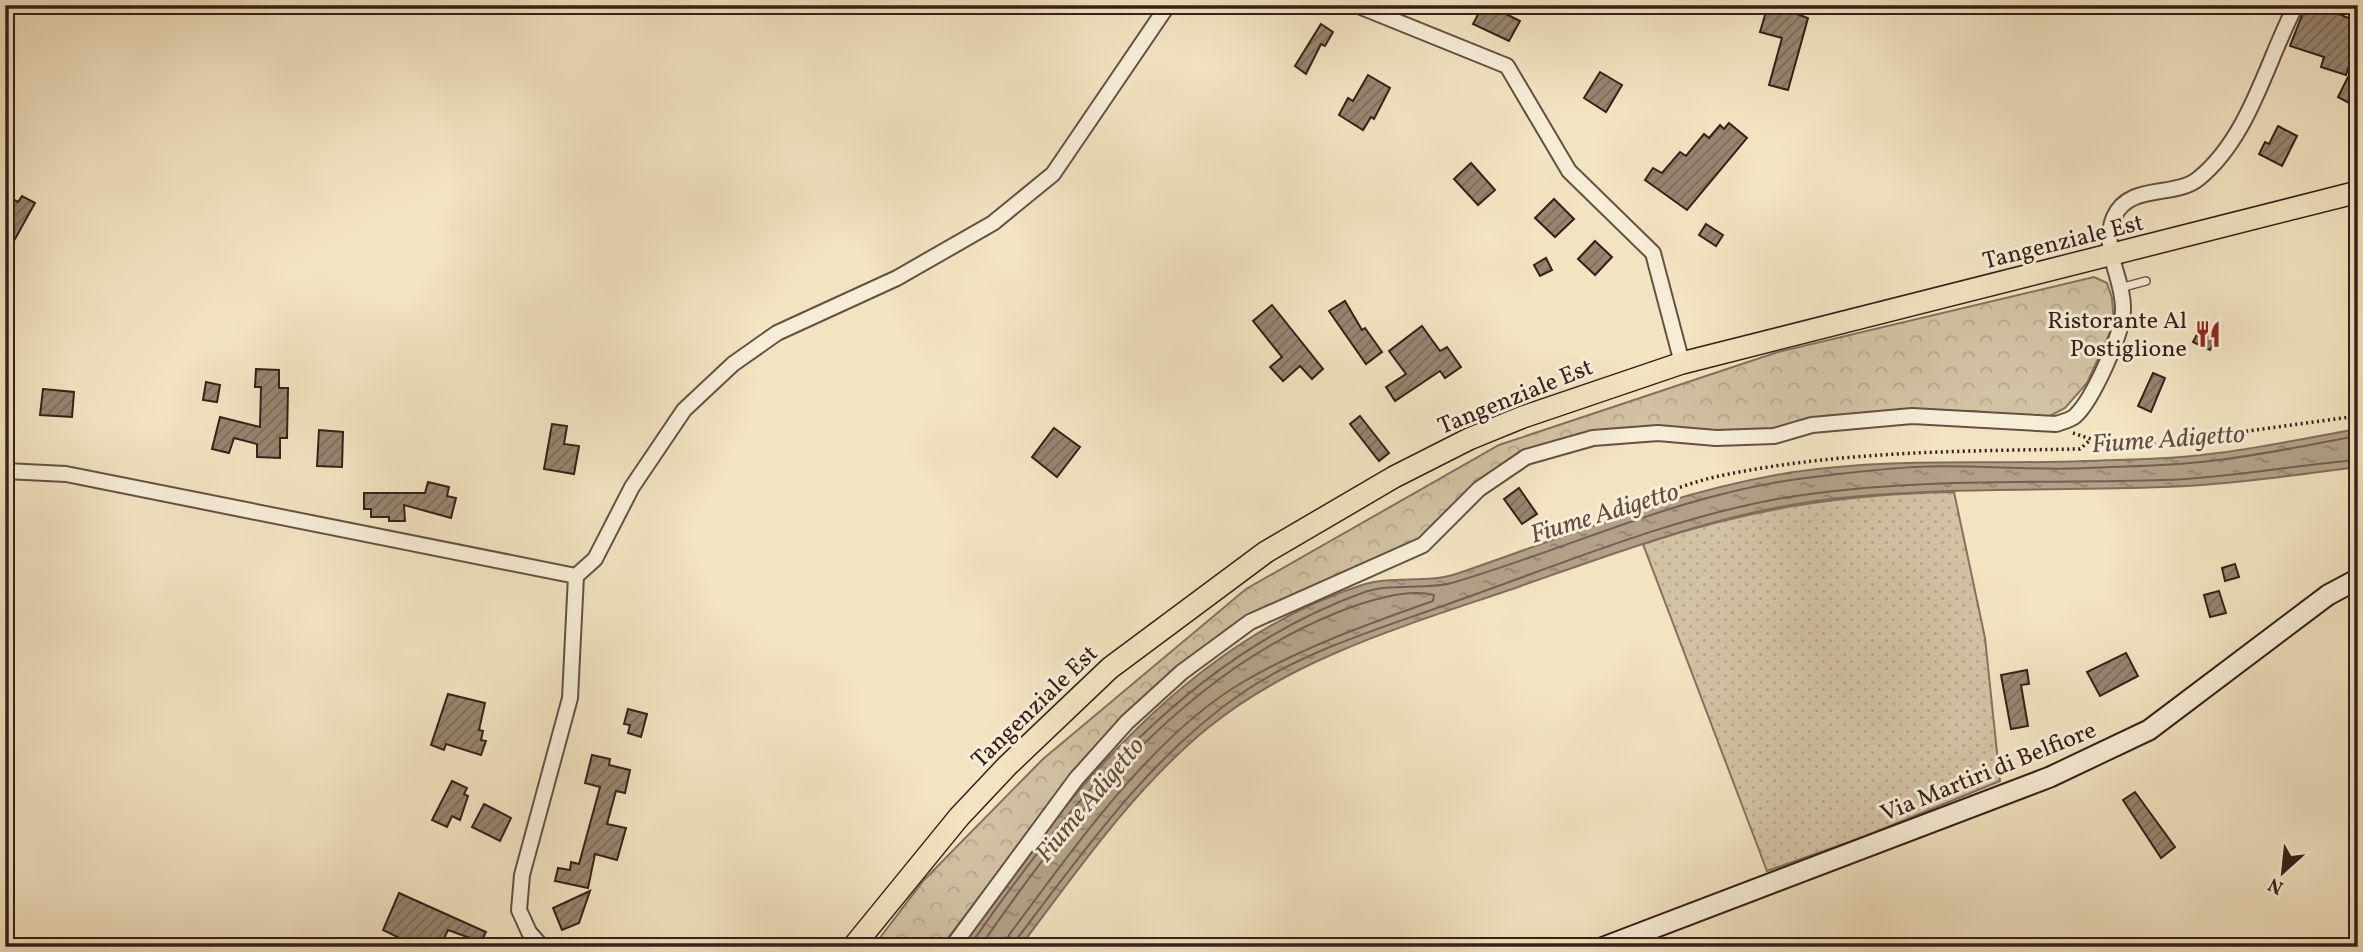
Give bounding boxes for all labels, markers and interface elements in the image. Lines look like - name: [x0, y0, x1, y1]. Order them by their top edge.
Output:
- street label: Tangenziale Est: [1980, 207, 2147, 279]
- place label: Ristorante Al Postiglione: [2047, 305, 2187, 367]
- restaurant icon: Ristorante Al Postiglione: [2193, 319, 2223, 349]
- street label: Tangenziale Est: [1433, 351, 1598, 444]
- water label: Fiume Adigetto: [2090, 417, 2246, 463]
- water label: Fiume Adigetto: [1526, 474, 1683, 554]
- street label: Tangenziale Est: [964, 638, 1106, 777]
- street label: Via Martiri di Belfiore: [1876, 714, 2102, 832]
- water label: Fiume Adigetto: [1027, 730, 1154, 871]
- north arrow: [2248, 836, 2318, 906]
- text: N: [2264, 871, 2288, 900]

